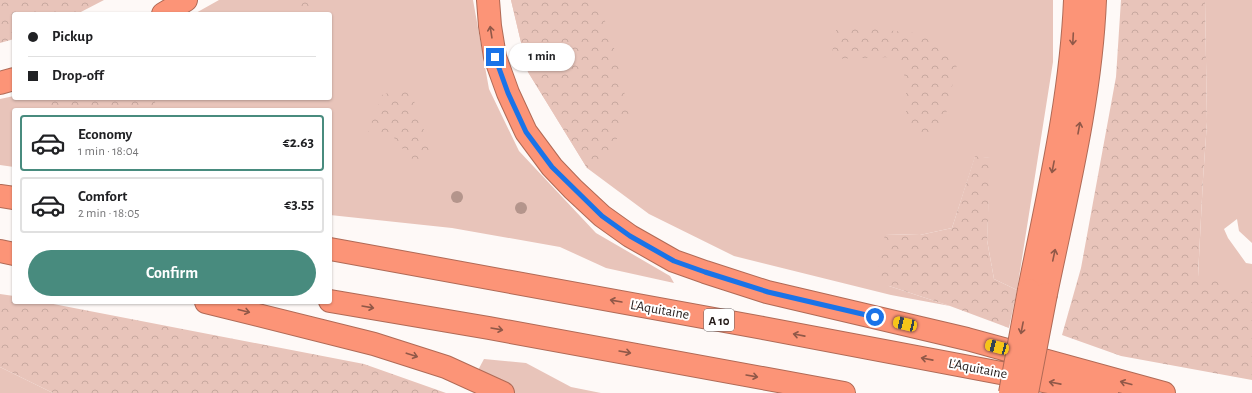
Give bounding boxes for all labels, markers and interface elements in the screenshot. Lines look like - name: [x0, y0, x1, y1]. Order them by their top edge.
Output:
- one-way arrow: [487, 26, 495, 39]
- text: Pickup: [52, 29, 93, 44]
- one-way arrow: [1069, 32, 1077, 45]
- callout: 1 min: [509, 43, 575, 71]
- route end: [486, 48, 504, 66]
- text: 1 min: [528, 50, 556, 63]
- text: Drop-off: [52, 68, 104, 83]
- one-way arrow: [1076, 122, 1084, 135]
- icon: car: [30, 125, 66, 161]
- text: Economy: [78, 127, 132, 142]
- text: €2.63: [283, 135, 314, 150]
- text: 1 min · 18:04: [78, 145, 139, 158]
- one-way arrow: [1049, 161, 1057, 174]
- icon: car: [30, 187, 66, 223]
- text: Comfort: [78, 189, 127, 204]
- text: €3.55: [284, 197, 314, 212]
- text: 2 min · 18:05: [78, 207, 140, 220]
- one-way arrow: [1050, 249, 1058, 262]
- button: Confirm: [28, 250, 316, 296]
- one-way arrow: [610, 297, 623, 305]
- street label: L'Aquitaine: [629, 298, 690, 322]
- one-way arrow: [362, 304, 375, 312]
- one-way arrow: [237, 308, 250, 316]
- route start: [866, 308, 884, 326]
- road number: A 10: [704, 309, 734, 331]
- car: [892, 315, 918, 333]
- one-way arrow: [1018, 321, 1026, 334]
- one-way arrow: [490, 326, 503, 334]
- one-way arrow: [793, 330, 806, 338]
- car: [984, 338, 1010, 356]
- one-way arrow: [618, 349, 631, 357]
- one-way arrow: [405, 352, 418, 359]
- one-way arrow: [921, 354, 934, 362]
- street label: L'Aquitaine: [947, 356, 1008, 382]
- one-way arrow: [746, 372, 759, 380]
- one-way arrow: [1120, 378, 1133, 386]
- one-way arrow: [1049, 379, 1062, 387]

